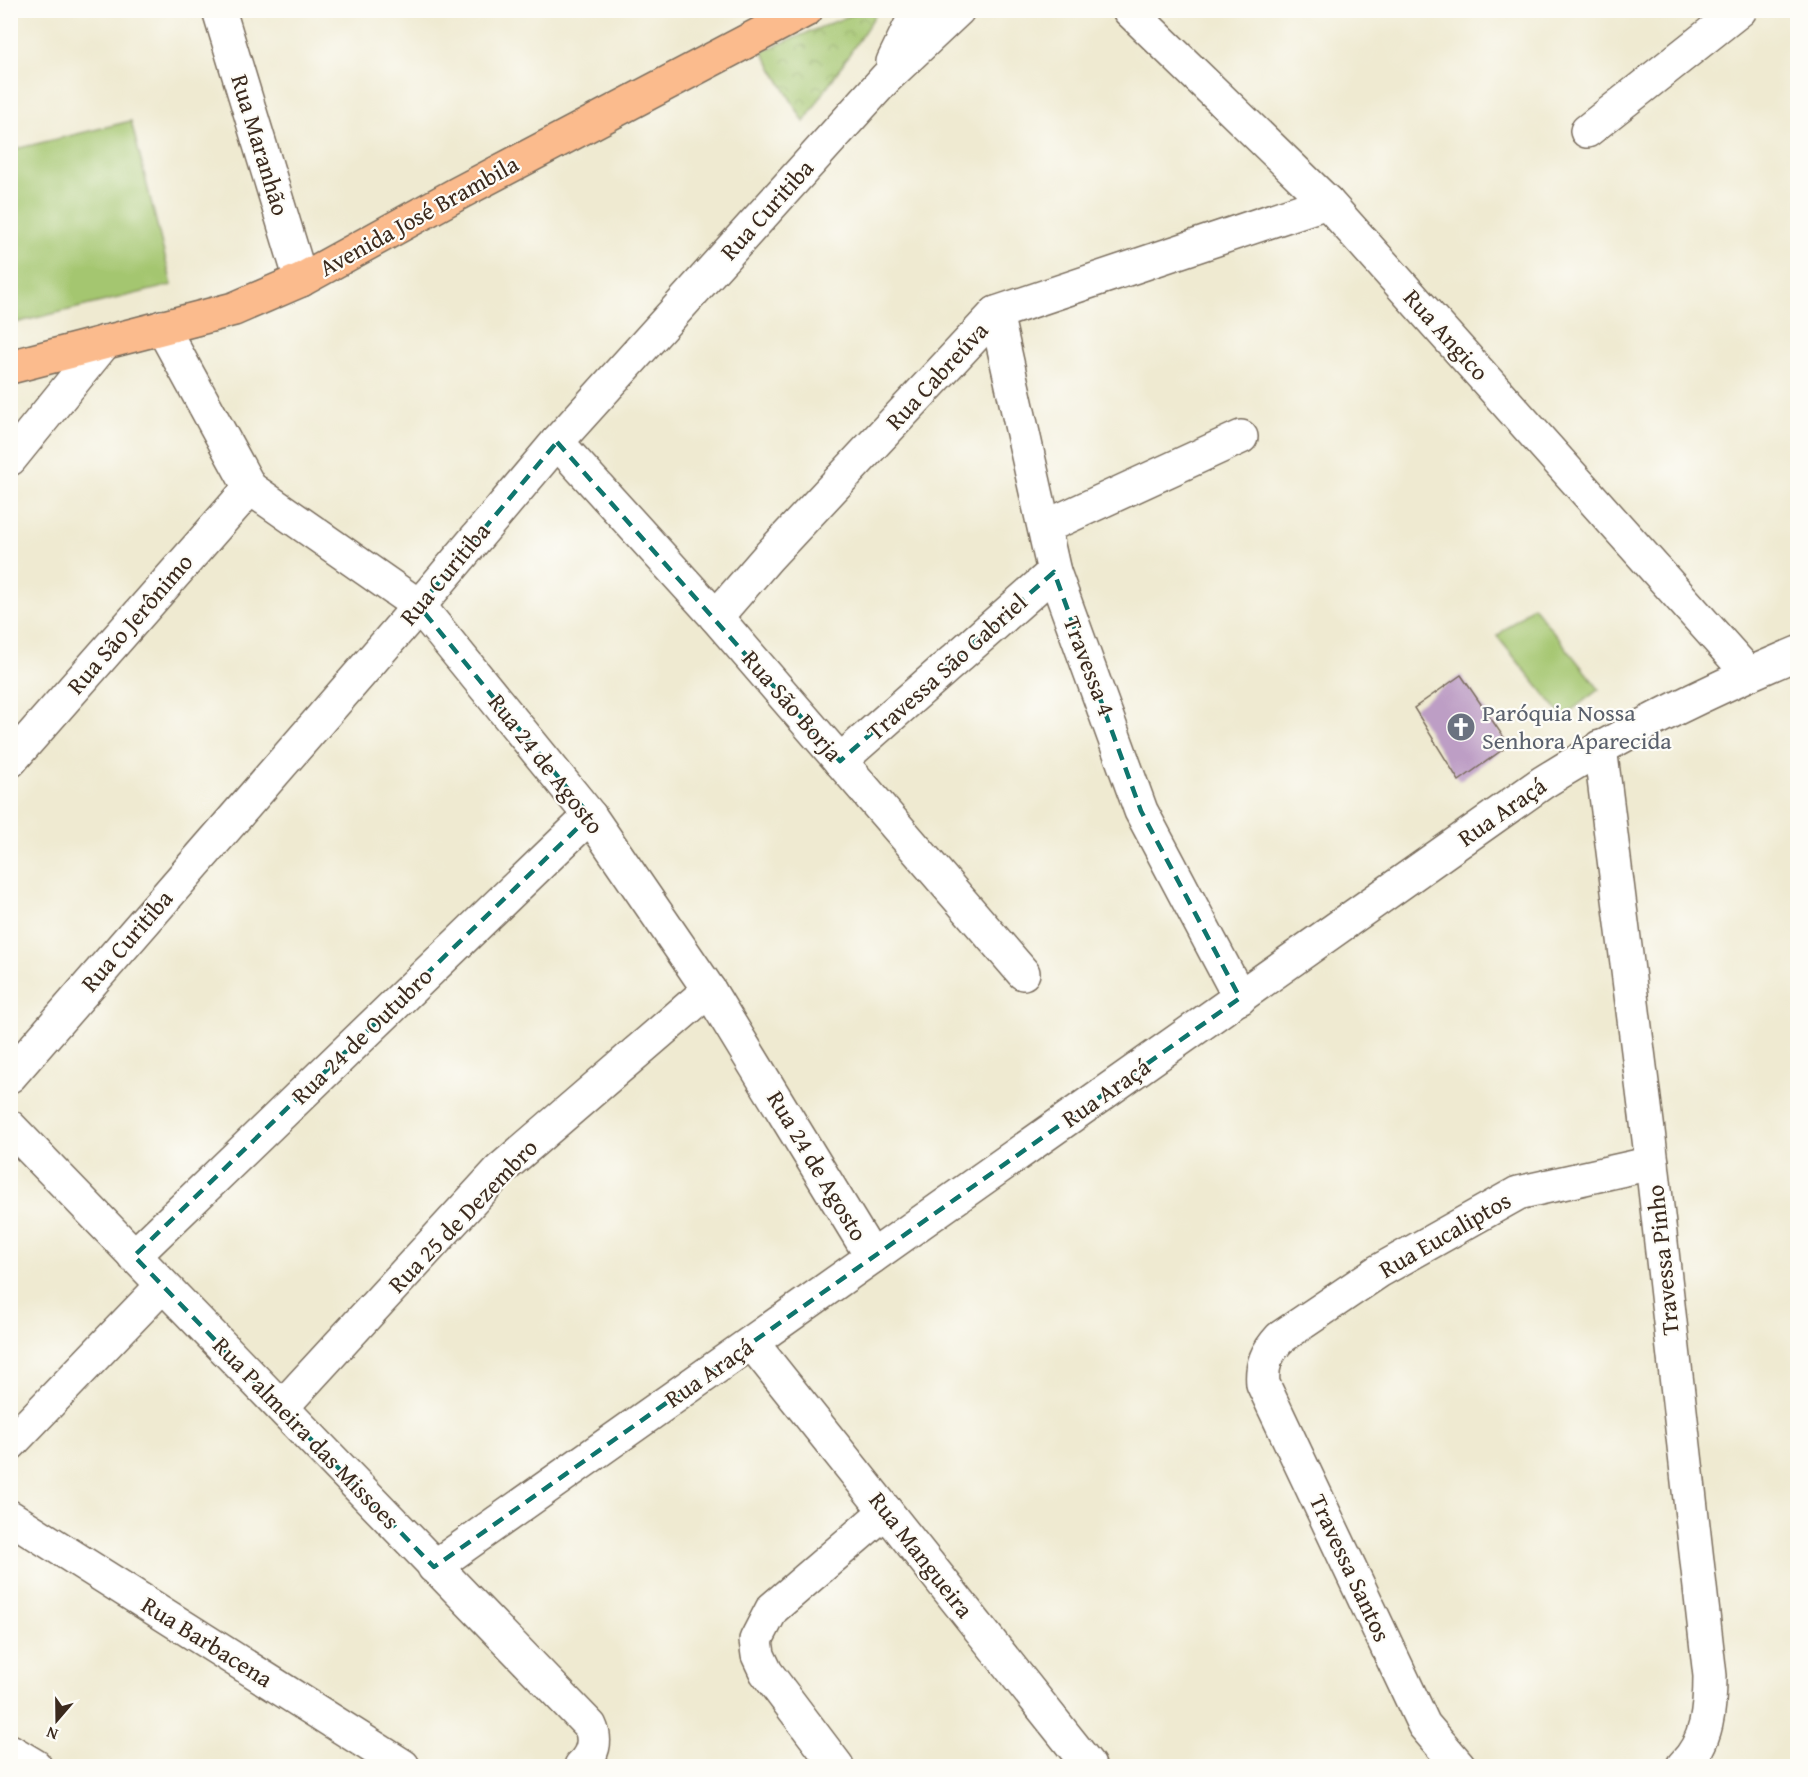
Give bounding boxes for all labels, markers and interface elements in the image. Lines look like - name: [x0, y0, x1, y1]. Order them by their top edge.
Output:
- street label: Rua Maranhão: [222, 70, 299, 220]
- street label: Avenida José Brambila: [313, 146, 525, 285]
- street label: Rua Curitiba: [712, 151, 822, 268]
- street label: Rua Angico: [1396, 281, 1497, 388]
- street label: Rua Cabreúva: [877, 313, 997, 438]
- street label: Rua Curitiba: [391, 514, 499, 633]
- street label: Rua São Jerônimo: [58, 545, 201, 702]
- street label: Travessa São Gabriel: [859, 585, 1035, 748]
- street label: Travessa 4: [1054, 611, 1124, 721]
- street label: Rua São Borja: [734, 642, 851, 770]
- street label: Rua 24 de Agosto: [480, 686, 613, 842]
- place label: Paróquia Nossa Senhora Aparecida: [1482, 695, 1672, 758]
- church icon: Paróquia Nossa Senhora Aparecida: [1445, 711, 1477, 743]
- street label: Rua Araçá: [1450, 768, 1554, 855]
- street label: Rua Curitiba: [72, 882, 181, 999]
- street label: Rua 24 de Outubro: [283, 959, 440, 1112]
- street label: Rua Araçá: [1054, 1049, 1158, 1136]
- street label: Rua 24 de Agosto: [759, 1084, 876, 1248]
- street label: Rua 25 de Dezembro: [380, 1131, 546, 1301]
- street label: Rua Eucaliptos: [1372, 1183, 1517, 1287]
- street label: Travessa Pinho: [1637, 1183, 1688, 1337]
- street label: Rua Palmeira das Missoes: [205, 1328, 408, 1537]
- street label: Rua Araçá: [657, 1329, 761, 1416]
- street label: Rua Mangueira: [861, 1484, 982, 1626]
- street label: Travessa Santos: [1301, 1488, 1400, 1647]
- street label: Rua Barbacena: [135, 1587, 280, 1696]
- north arrow: [27, 1690, 87, 1750]
- text: N: [42, 1721, 61, 1747]

